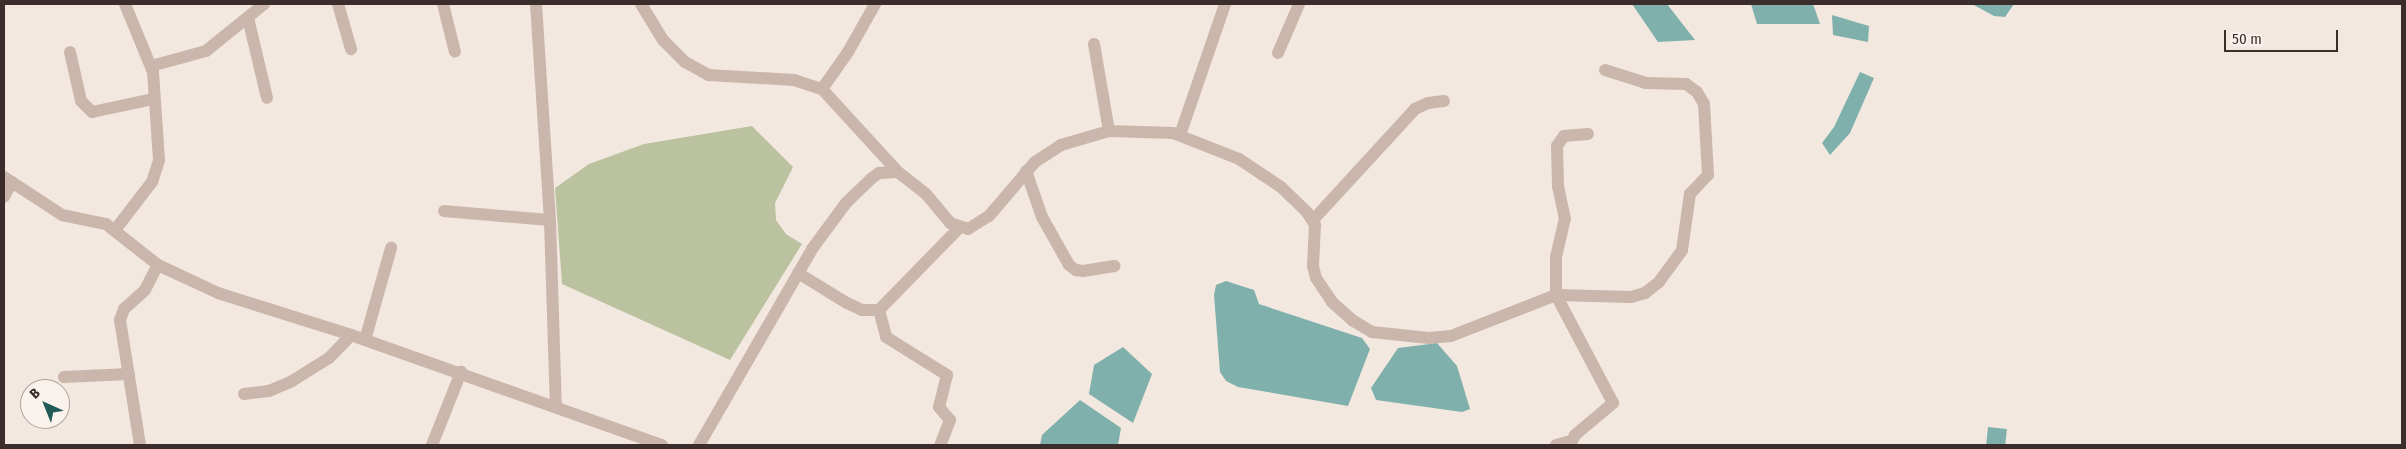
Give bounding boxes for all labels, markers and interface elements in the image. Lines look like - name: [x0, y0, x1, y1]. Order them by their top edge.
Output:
- scale bar: [2226, 20, 2340, 52]
- text: 50 m: [2232, 30, 2262, 48]
- north arrow: [20, 379, 70, 429]
- text: B: [26, 385, 44, 402]

